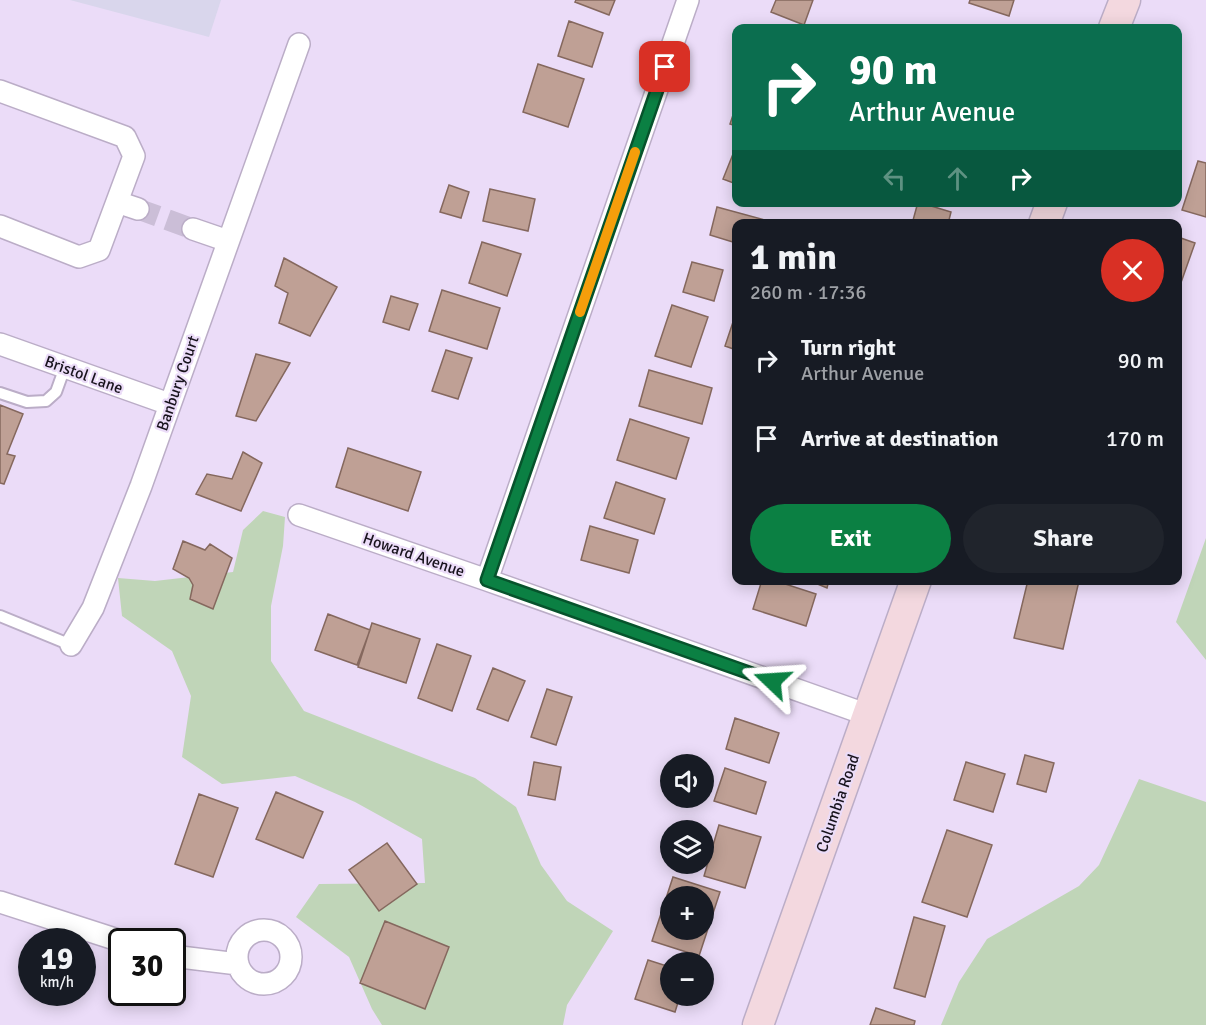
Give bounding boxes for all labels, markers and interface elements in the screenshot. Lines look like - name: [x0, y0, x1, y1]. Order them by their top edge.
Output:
- pin: [639, 41, 690, 92]
- text: 90 m: [849, 45, 938, 96]
- icon: right: [750, 48, 828, 126]
- icon: arrive: [648, 50, 681, 83]
- text: Arthur Avenue: [849, 96, 1015, 129]
- icon: left: [878, 162, 911, 195]
- icon: ahead: [941, 162, 974, 195]
- icon: right: [1004, 162, 1037, 195]
- text: 1 min: [750, 235, 837, 280]
- button: close: [1101, 239, 1164, 302]
- text: 260 m · 17:36: [750, 280, 866, 305]
- street label: Banbury Court: [152, 333, 204, 434]
- text: Turn right: [801, 334, 896, 361]
- icon: right: [750, 344, 783, 377]
- text: 90 m: [1118, 347, 1164, 374]
- street label: Bristol Lane: [42, 352, 126, 398]
- text: Arthur Avenue: [801, 361, 924, 386]
- icon: arrive: [750, 422, 783, 455]
- text: Arrive at destination: [801, 425, 998, 452]
- text: 170 m: [1106, 425, 1164, 452]
- button: Exit: [750, 504, 951, 573]
- button: Share: [963, 504, 1164, 573]
- street label: Howard Avenue: [360, 528, 467, 582]
- position arrow: [740, 649, 804, 713]
- street label: Columbia Road: [812, 752, 864, 855]
- map controls: [660, 754, 714, 1006]
- button: sound: [660, 754, 714, 808]
- button: layers: [660, 820, 714, 874]
- button: +: [660, 886, 714, 940]
- speed limit sign: 30: [108, 928, 186, 1006]
- text: 19: [41, 941, 73, 978]
- button: −: [660, 952, 714, 1006]
- text: km/h: [40, 973, 74, 991]

